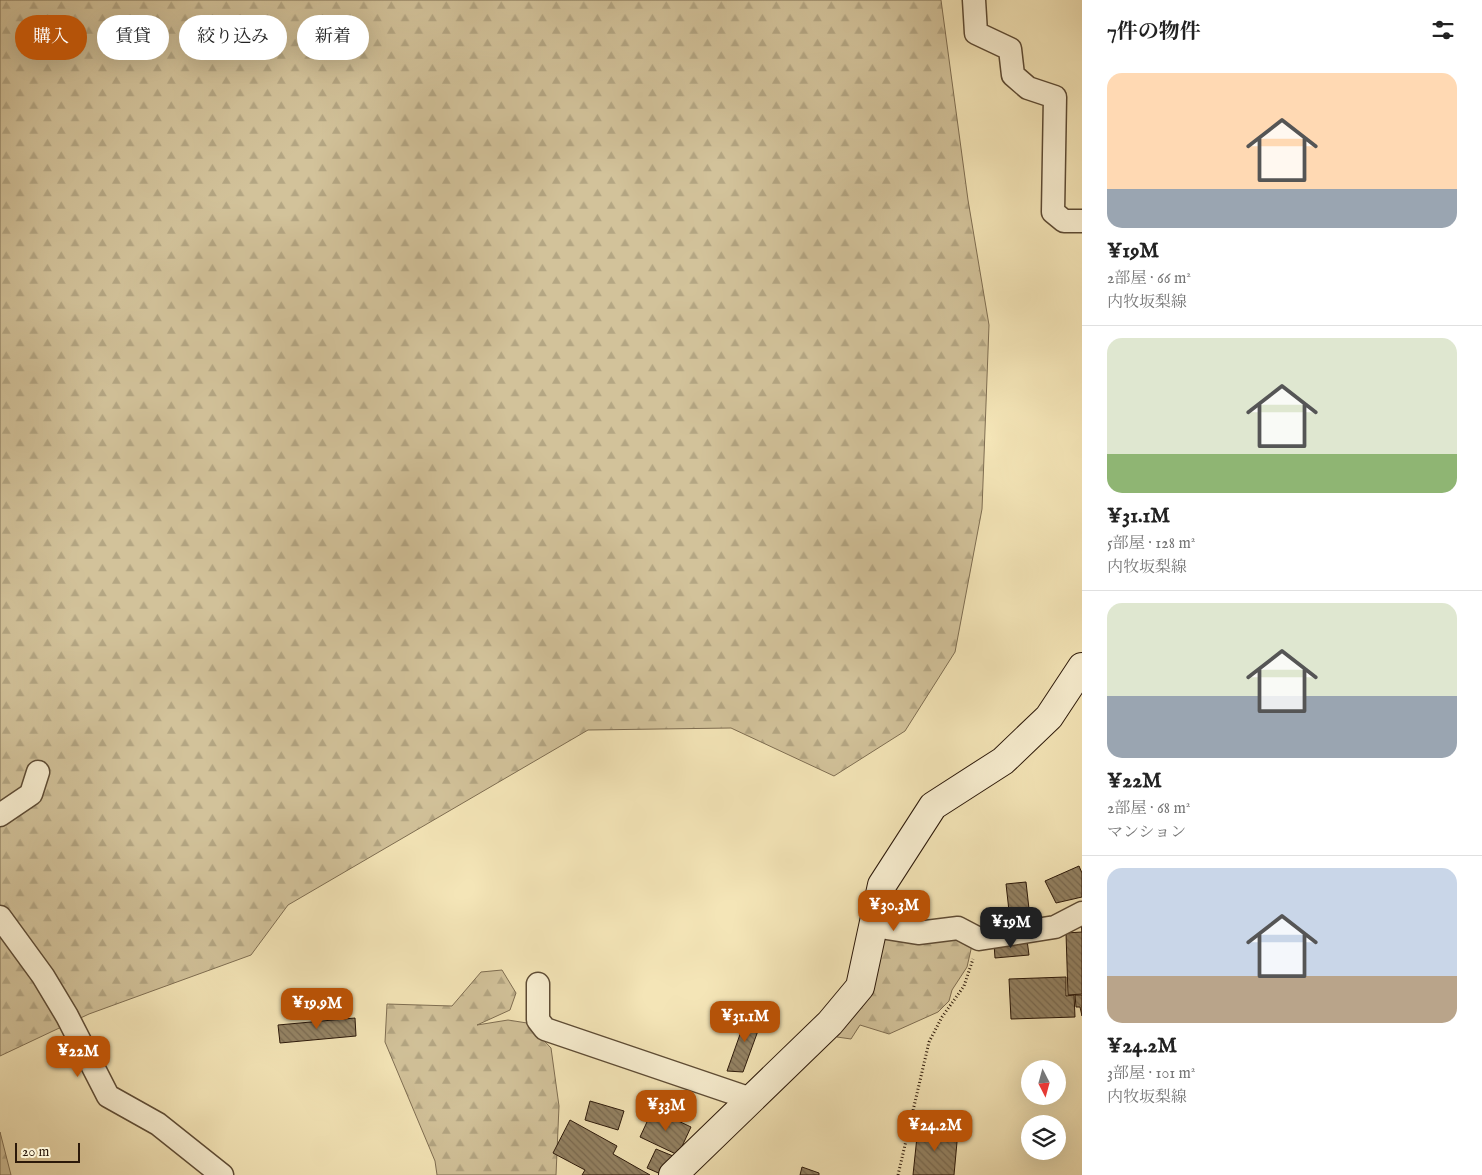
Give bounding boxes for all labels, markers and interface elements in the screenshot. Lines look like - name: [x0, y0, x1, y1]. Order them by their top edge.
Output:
- chip: 購入: [15, 15, 87, 60]
- chip: 賃貸: [97, 15, 169, 60]
- chip: 絞り込み: [179, 15, 287, 60]
- chip: 新着: [297, 15, 369, 60]
- icon: filters: [1429, 16, 1457, 44]
- text: 7件の物件: [1107, 19, 1201, 46]
- icon: home: [1237, 105, 1327, 195]
- text: ¥19M: [1107, 238, 1159, 265]
- text: 2部屋 · 66 m²: [1107, 269, 1191, 289]
- text: 内牧坂梨線: [1107, 293, 1187, 313]
- icon: home: [1237, 371, 1327, 461]
- text: ¥31.1M: [1107, 503, 1170, 530]
- text: 5部屋 · 128 m²: [1107, 534, 1195, 554]
- text: 内牧坂梨線: [1107, 558, 1187, 578]
- icon: home: [1237, 636, 1327, 726]
- text: ¥22M: [1107, 768, 1162, 795]
- text: 2部屋 · 68 m²: [1107, 799, 1190, 819]
- text: マンション: [1107, 823, 1186, 843]
- pin: ¥30.3M: [853, 890, 935, 932]
- text: ¥30.3M: [869, 896, 919, 916]
- icon: home: [1237, 901, 1327, 991]
- pin: ¥19M: [981, 906, 1041, 949]
- text: ¥19M: [991, 913, 1031, 933]
- pin: ¥19.9M: [276, 988, 358, 1030]
- text: ¥19.9M: [292, 994, 342, 1014]
- pin: ¥31.1M: [704, 1000, 786, 1043]
- text: ¥31.1M: [721, 1007, 769, 1027]
- text: ¥24.2M: [1107, 1033, 1177, 1060]
- pin: ¥22M: [48, 1036, 108, 1078]
- text: ¥22M: [57, 1042, 99, 1062]
- north arrow: [1021, 1060, 1066, 1105]
- map controls: [1021, 1060, 1066, 1160]
- text: 3部屋 · 101 m²: [1107, 1064, 1195, 1084]
- text: 内牧坂梨線: [1107, 1088, 1187, 1108]
- pin: ¥33M: [636, 1090, 696, 1132]
- text: ¥33M: [647, 1096, 685, 1116]
- pin: ¥24.2M: [894, 1110, 976, 1152]
- button: layers: [1021, 1115, 1066, 1160]
- text: ¥24.2M: [908, 1116, 962, 1136]
- scale bar: [15, 1140, 80, 1163]
- text: 20 m: [22, 1143, 49, 1161]

